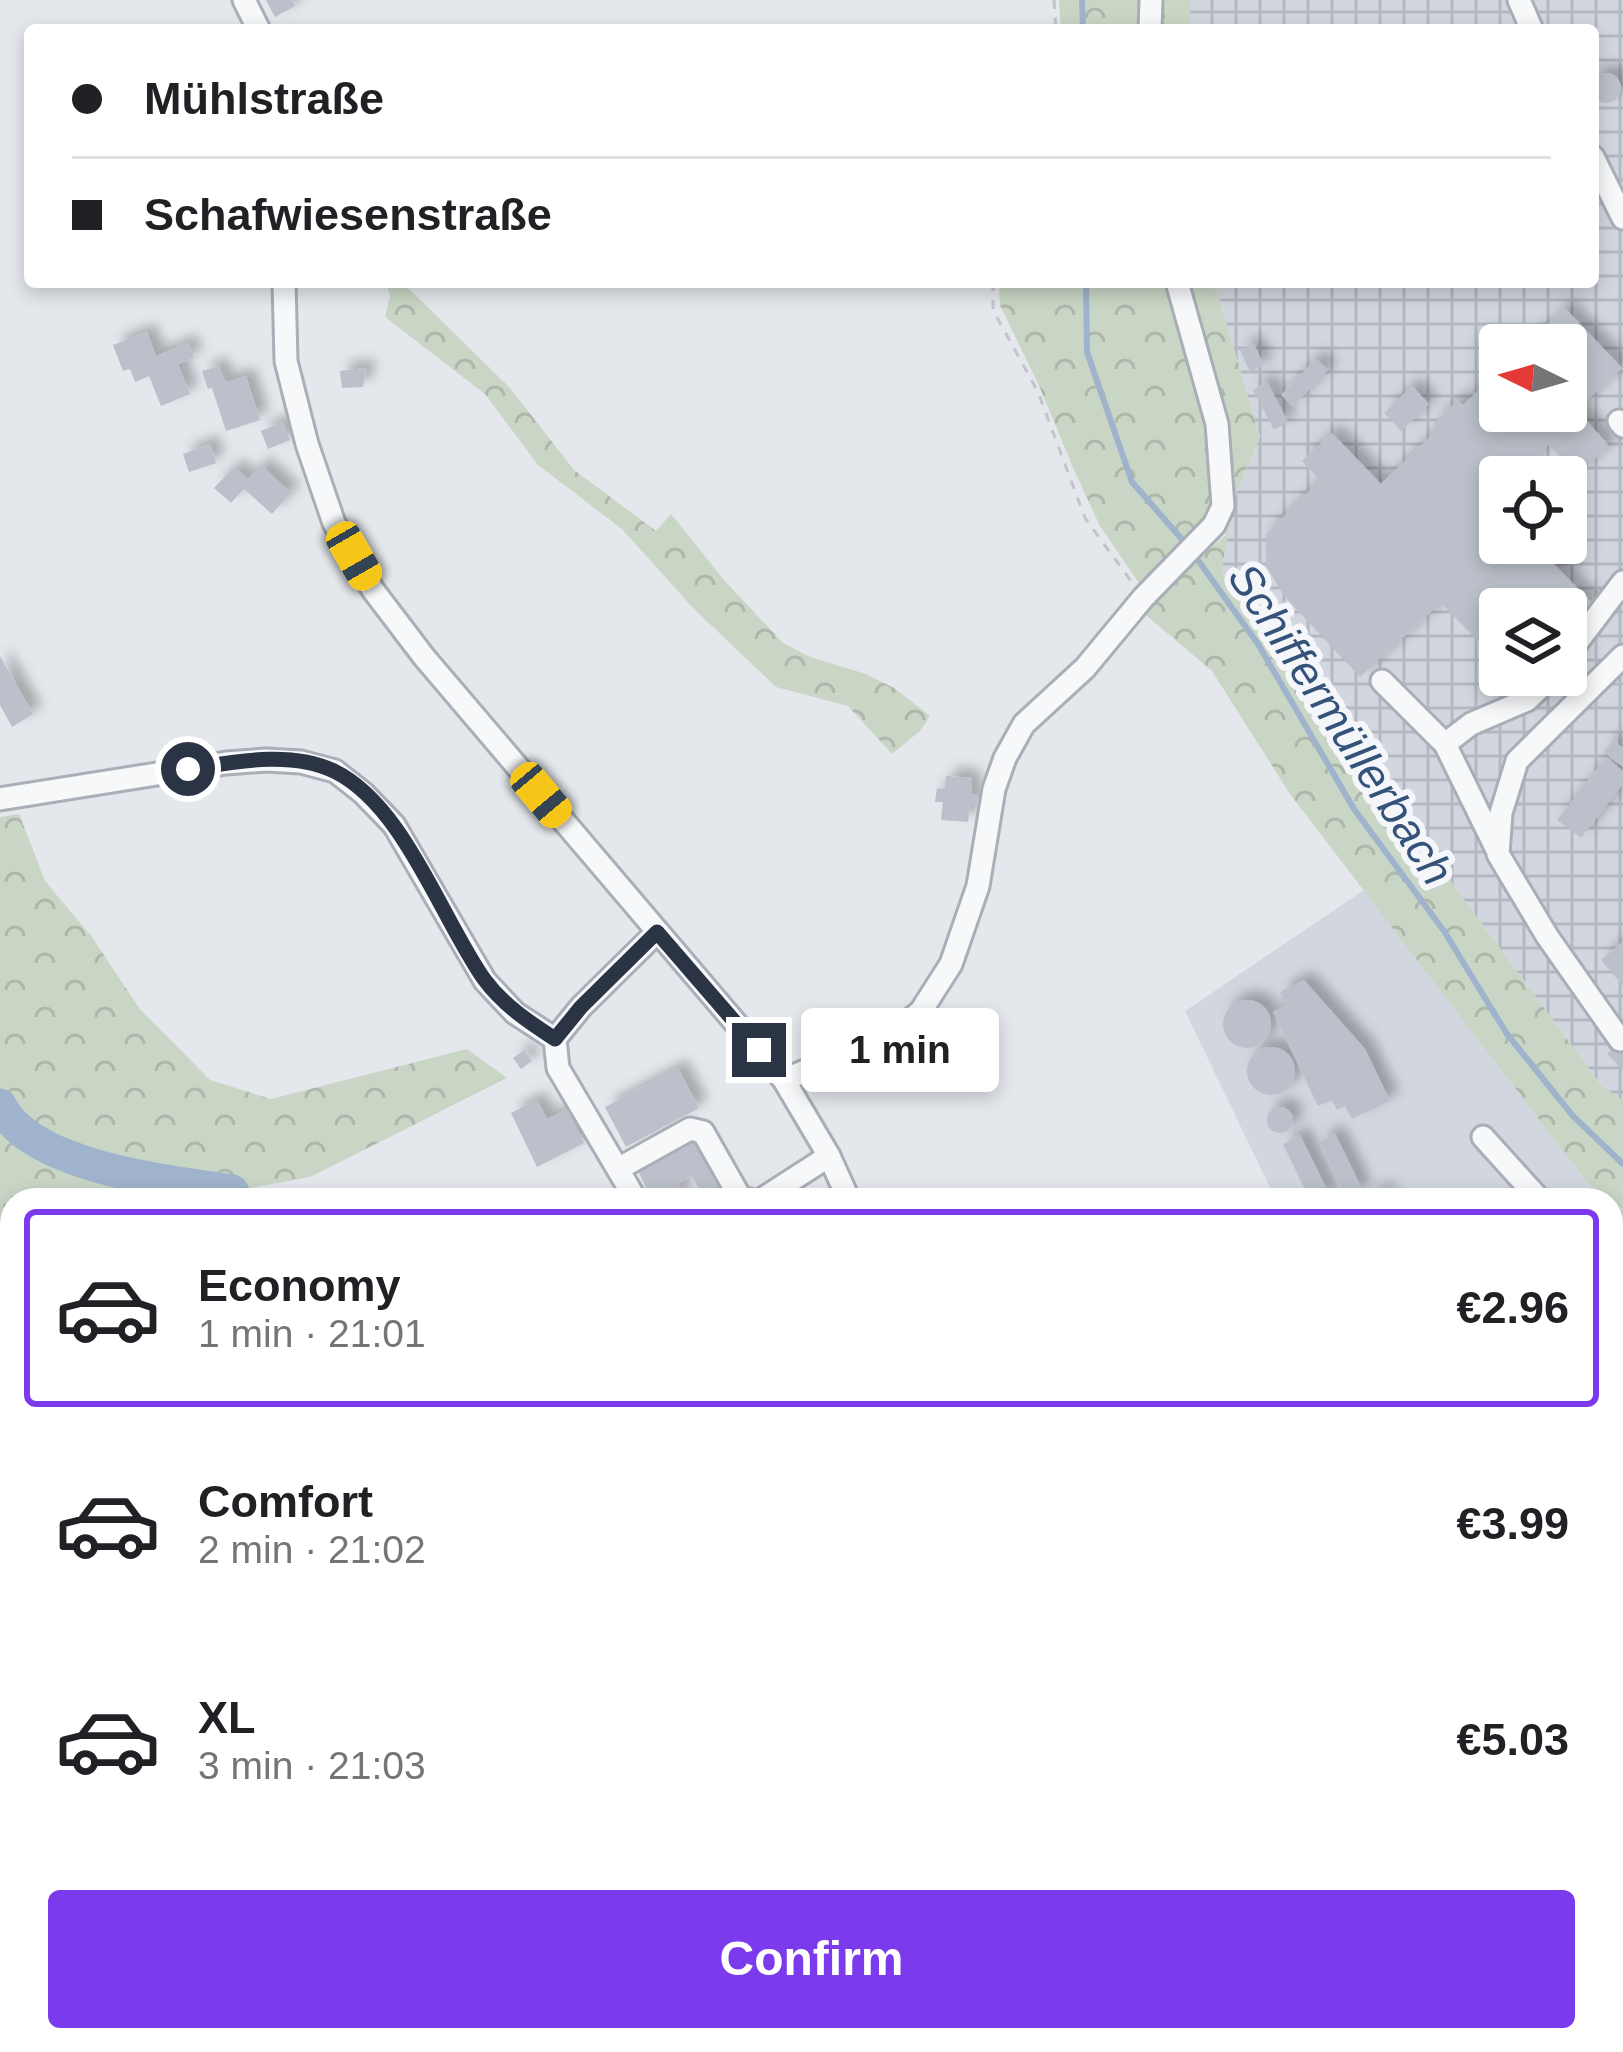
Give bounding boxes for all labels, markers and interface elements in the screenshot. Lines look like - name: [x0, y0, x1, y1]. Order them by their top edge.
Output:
- text: Mühlstraße: [144, 73, 384, 124]
- text: Schafwiesenstraße: [144, 189, 552, 240]
- north arrow: [1479, 324, 1587, 432]
- map controls: [1479, 324, 1587, 696]
- button: locate: [1479, 456, 1587, 564]
- car: [320, 516, 388, 596]
- water label: Schiffermüllerbach: [1218, 554, 1464, 894]
- button: layers: [1479, 588, 1587, 696]
- route start: [161, 742, 215, 796]
- car: [504, 756, 578, 834]
- callout: 1 min: [801, 1008, 999, 1092]
- route end: [732, 1023, 786, 1077]
- text: 1 min: [849, 1028, 951, 1071]
- icon: car: [54, 1254, 162, 1362]
- text: Economy: [198, 1260, 401, 1311]
- text: €2.96: [1456, 1282, 1569, 1333]
- text: 1 min · 21:01: [198, 1312, 426, 1355]
- icon: car: [54, 1470, 162, 1578]
- text: Comfort: [198, 1476, 373, 1527]
- text: €3.99: [1456, 1498, 1569, 1549]
- text: 2 min · 21:02: [198, 1528, 426, 1571]
- icon: car: [54, 1686, 162, 1794]
- text: XL: [198, 1692, 256, 1743]
- text: €5.03: [1456, 1714, 1569, 1765]
- text: 3 min · 21:03: [198, 1744, 426, 1787]
- button: Confirm: [48, 1890, 1575, 2028]

